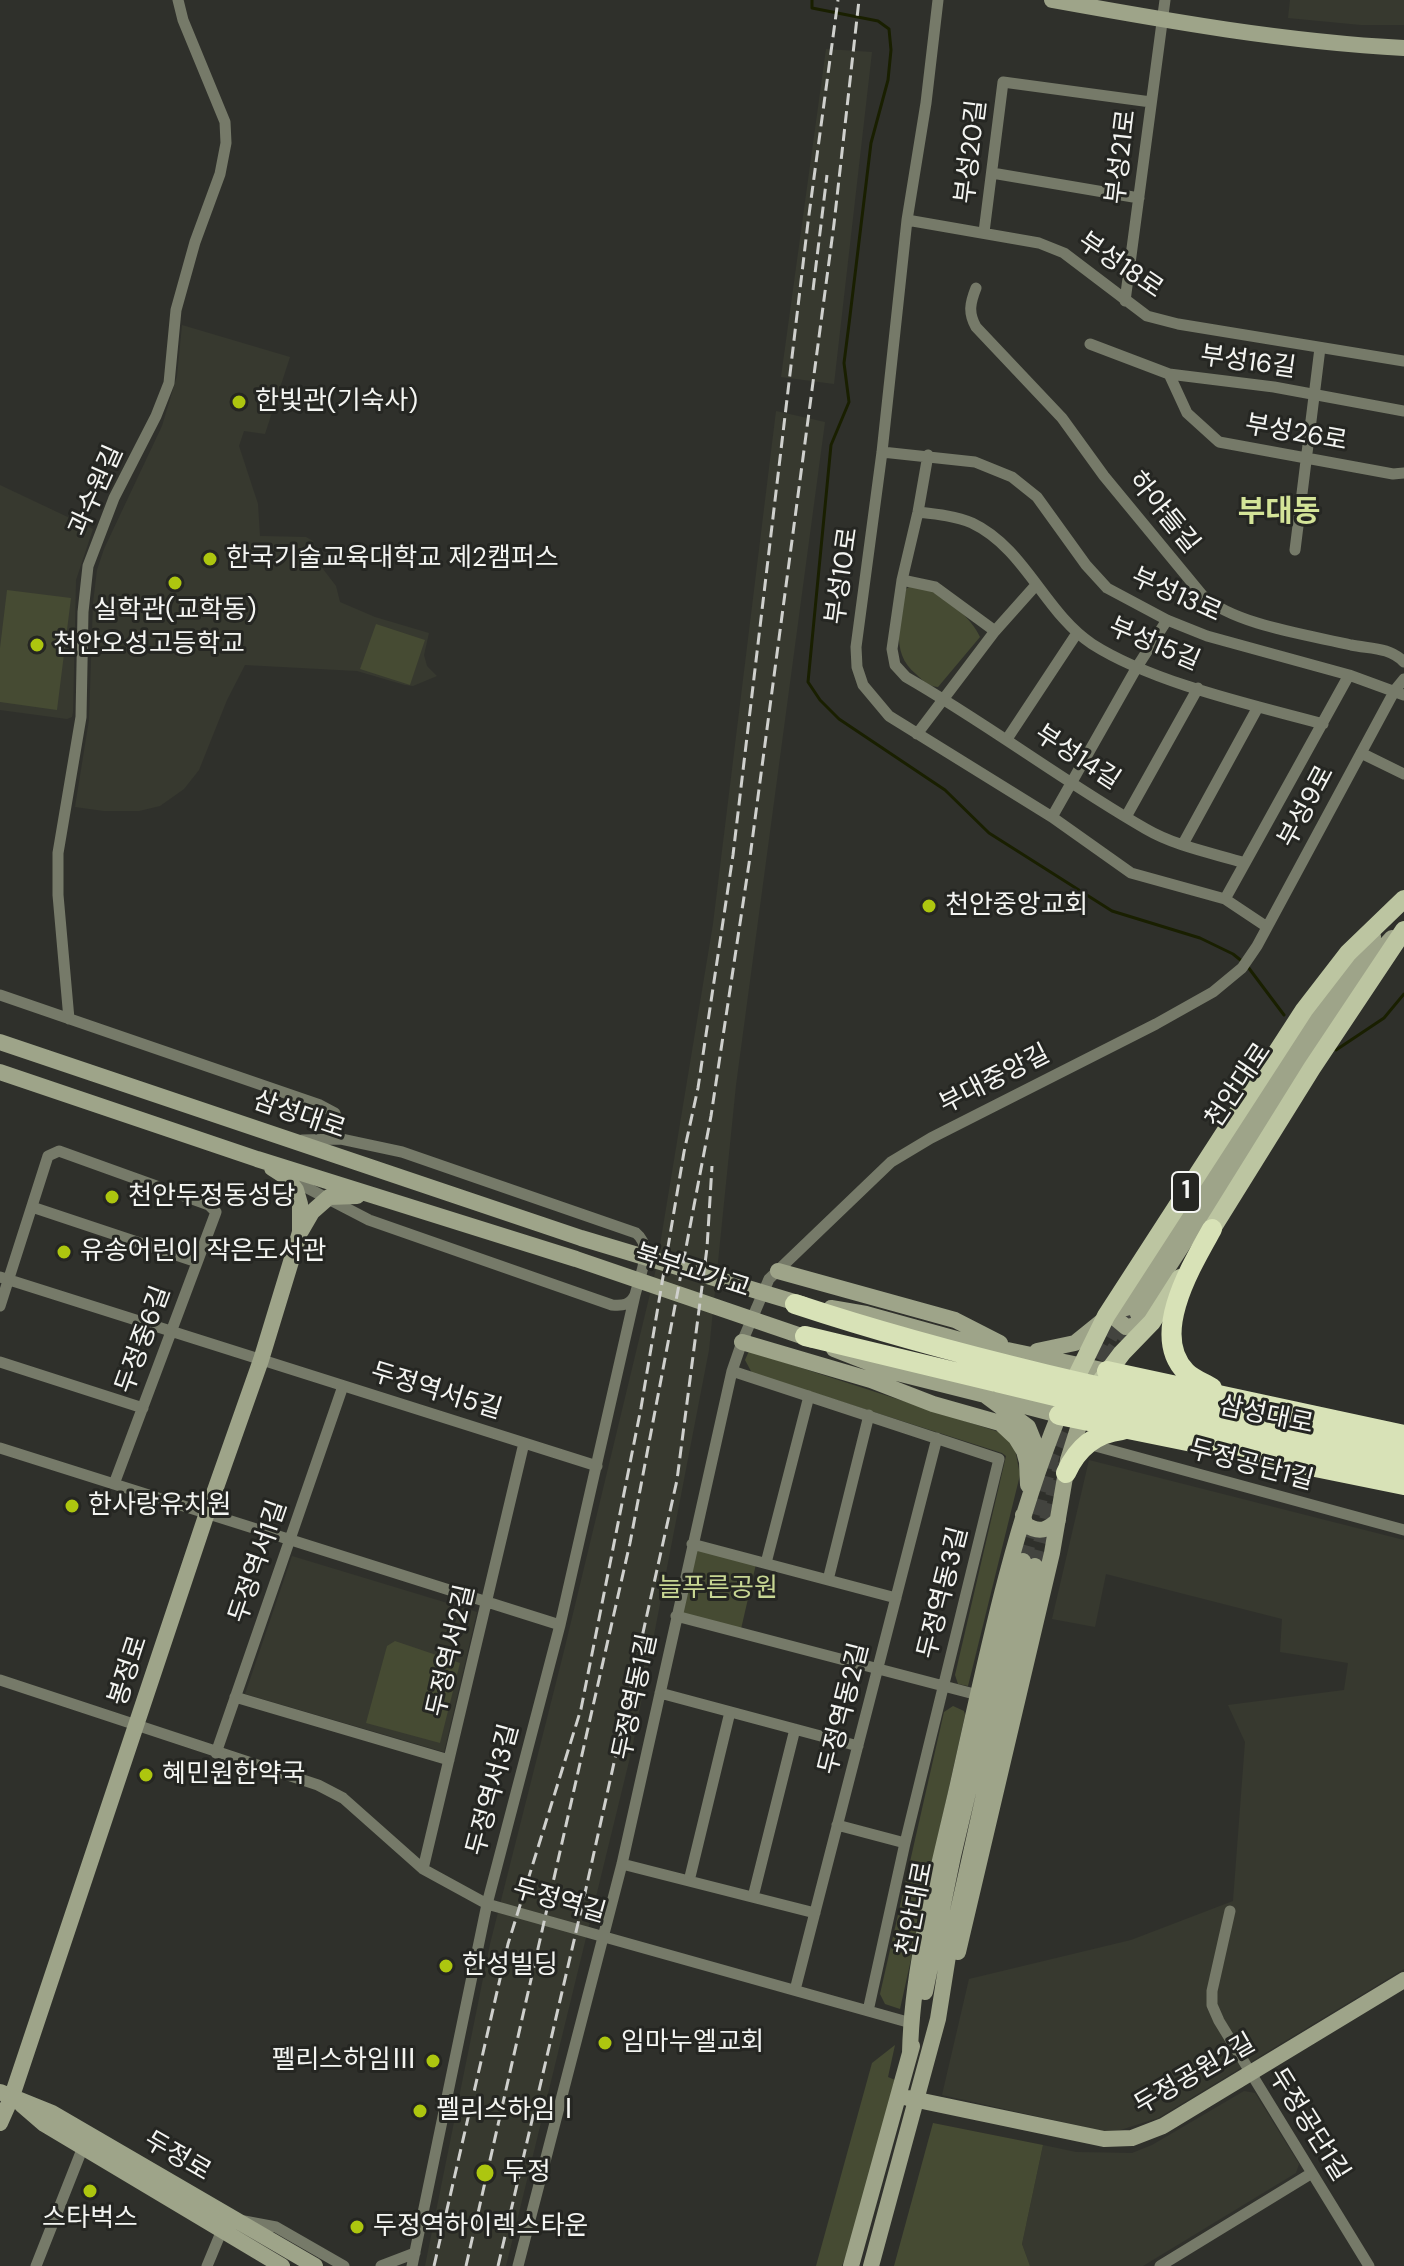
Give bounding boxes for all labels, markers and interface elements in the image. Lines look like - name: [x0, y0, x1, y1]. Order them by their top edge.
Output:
- street label: 부성20길: [950, 98, 994, 206]
- street label: 부성21로: [1101, 108, 1143, 206]
- street label: 부성18로: [1072, 226, 1168, 306]
- street label: 부성16길: [1198, 341, 1298, 385]
- place label: 한빛관(기숙사): [255, 386, 418, 418]
- marker: 한빛관(기숙사): [230, 393, 248, 411]
- street label: 부성26로: [1243, 410, 1349, 458]
- street label: 과수원길: [63, 441, 131, 541]
- street label: 하야들길: [1121, 466, 1205, 560]
- district label: 부대동: [1238, 495, 1320, 531]
- street label: 부성10로: [821, 525, 865, 627]
- place label: 한국기술교육대학교 제2캠퍼스: [226, 543, 559, 575]
- marker: 한국기술교육대학교 제2캠퍼스: [201, 550, 219, 568]
- street label: 부성13로: [1126, 562, 1226, 630]
- marker: 실학관(교학동): [166, 574, 184, 592]
- place label: 실학관(교학동): [94, 595, 256, 627]
- street label: 부성15길: [1104, 612, 1204, 678]
- place label: 천안오성고등학교: [53, 629, 244, 661]
- marker: 천안오성고등학교: [28, 636, 46, 654]
- street label: 부성14길: [1028, 719, 1126, 797]
- street label: 부성9로: [1273, 761, 1341, 853]
- place label: 천안중앙교회: [945, 890, 1089, 922]
- marker: 천안중앙교회: [920, 897, 938, 915]
- street label: 천안대로: [1199, 1038, 1279, 1134]
- street label: 부대중앙길: [935, 1039, 1055, 1121]
- street label: 삼성대로: [249, 1086, 349, 1146]
- road number: 1: [1172, 1172, 1200, 1212]
- place label: 천안두정동성당: [128, 1181, 295, 1213]
- marker: 천안두정동성당: [103, 1188, 121, 1206]
- place label: 유송어린이 작은도서관: [80, 1236, 326, 1268]
- street label: 북부고가교: [630, 1239, 754, 1305]
- marker: 유송어린이 작은도서관: [55, 1243, 73, 1261]
- street label: 두정중6길: [110, 1282, 178, 1398]
- street label: 두정역서5길: [367, 1357, 505, 1427]
- street label: 삼성대로: [1216, 1391, 1316, 1441]
- street label: 두정공단1길: [1185, 1434, 1317, 1498]
- place label: 한사랑유치원: [88, 1490, 232, 1522]
- marker: 한사랑유치원: [63, 1497, 81, 1515]
- street label: 두정역서1길: [223, 1497, 295, 1627]
- street label: 두정역동3길: [913, 1524, 975, 1662]
- park label: 늘푸른공원: [658, 1573, 778, 1605]
- street label: 두정역서2길: [422, 1582, 482, 1720]
- street label: 두정역동1길: [607, 1631, 665, 1763]
- street label: 봉정로: [103, 1632, 155, 1710]
- street label: 두정역동2길: [814, 1640, 876, 1778]
- street label: 두정역서3길: [461, 1721, 527, 1859]
- place label: 혜민원한약국: [162, 1759, 306, 1791]
- marker: 혜민원한약국: [137, 1766, 155, 1784]
- street label: 천안대로: [892, 1859, 940, 1959]
- street label: 두정역길: [509, 1874, 609, 1930]
- place label: 한성빌딩: [462, 1950, 558, 1982]
- marker: 한성빌딩: [437, 1957, 455, 1975]
- place label: 임마누엘교회: [621, 2027, 765, 2059]
- street label: 두정공원2길: [1129, 2028, 1261, 2122]
- marker: 임마누엘교회: [596, 2034, 614, 2052]
- place label: 펠리스하임Ⅲ: [271, 2045, 417, 2077]
- marker: 펠리스하임Ⅲ: [424, 2052, 442, 2070]
- street label: 두정공단1길: [1261, 2063, 1355, 2187]
- place label: 펠리스하임Ⅰ: [436, 2095, 582, 2127]
- marker: 펠리스하임Ⅰ: [411, 2102, 429, 2120]
- street label: 두정로: [138, 2126, 216, 2188]
- place label: 두정: [503, 2157, 551, 2189]
- marker: 두정: [474, 2162, 496, 2184]
- marker: 스타벅스: [81, 2182, 99, 2200]
- place label: 스타벅스: [42, 2203, 138, 2235]
- place label: 두정역하이렉스타운: [373, 2211, 588, 2243]
- marker: 두정역하이렉스타운: [348, 2218, 366, 2236]

